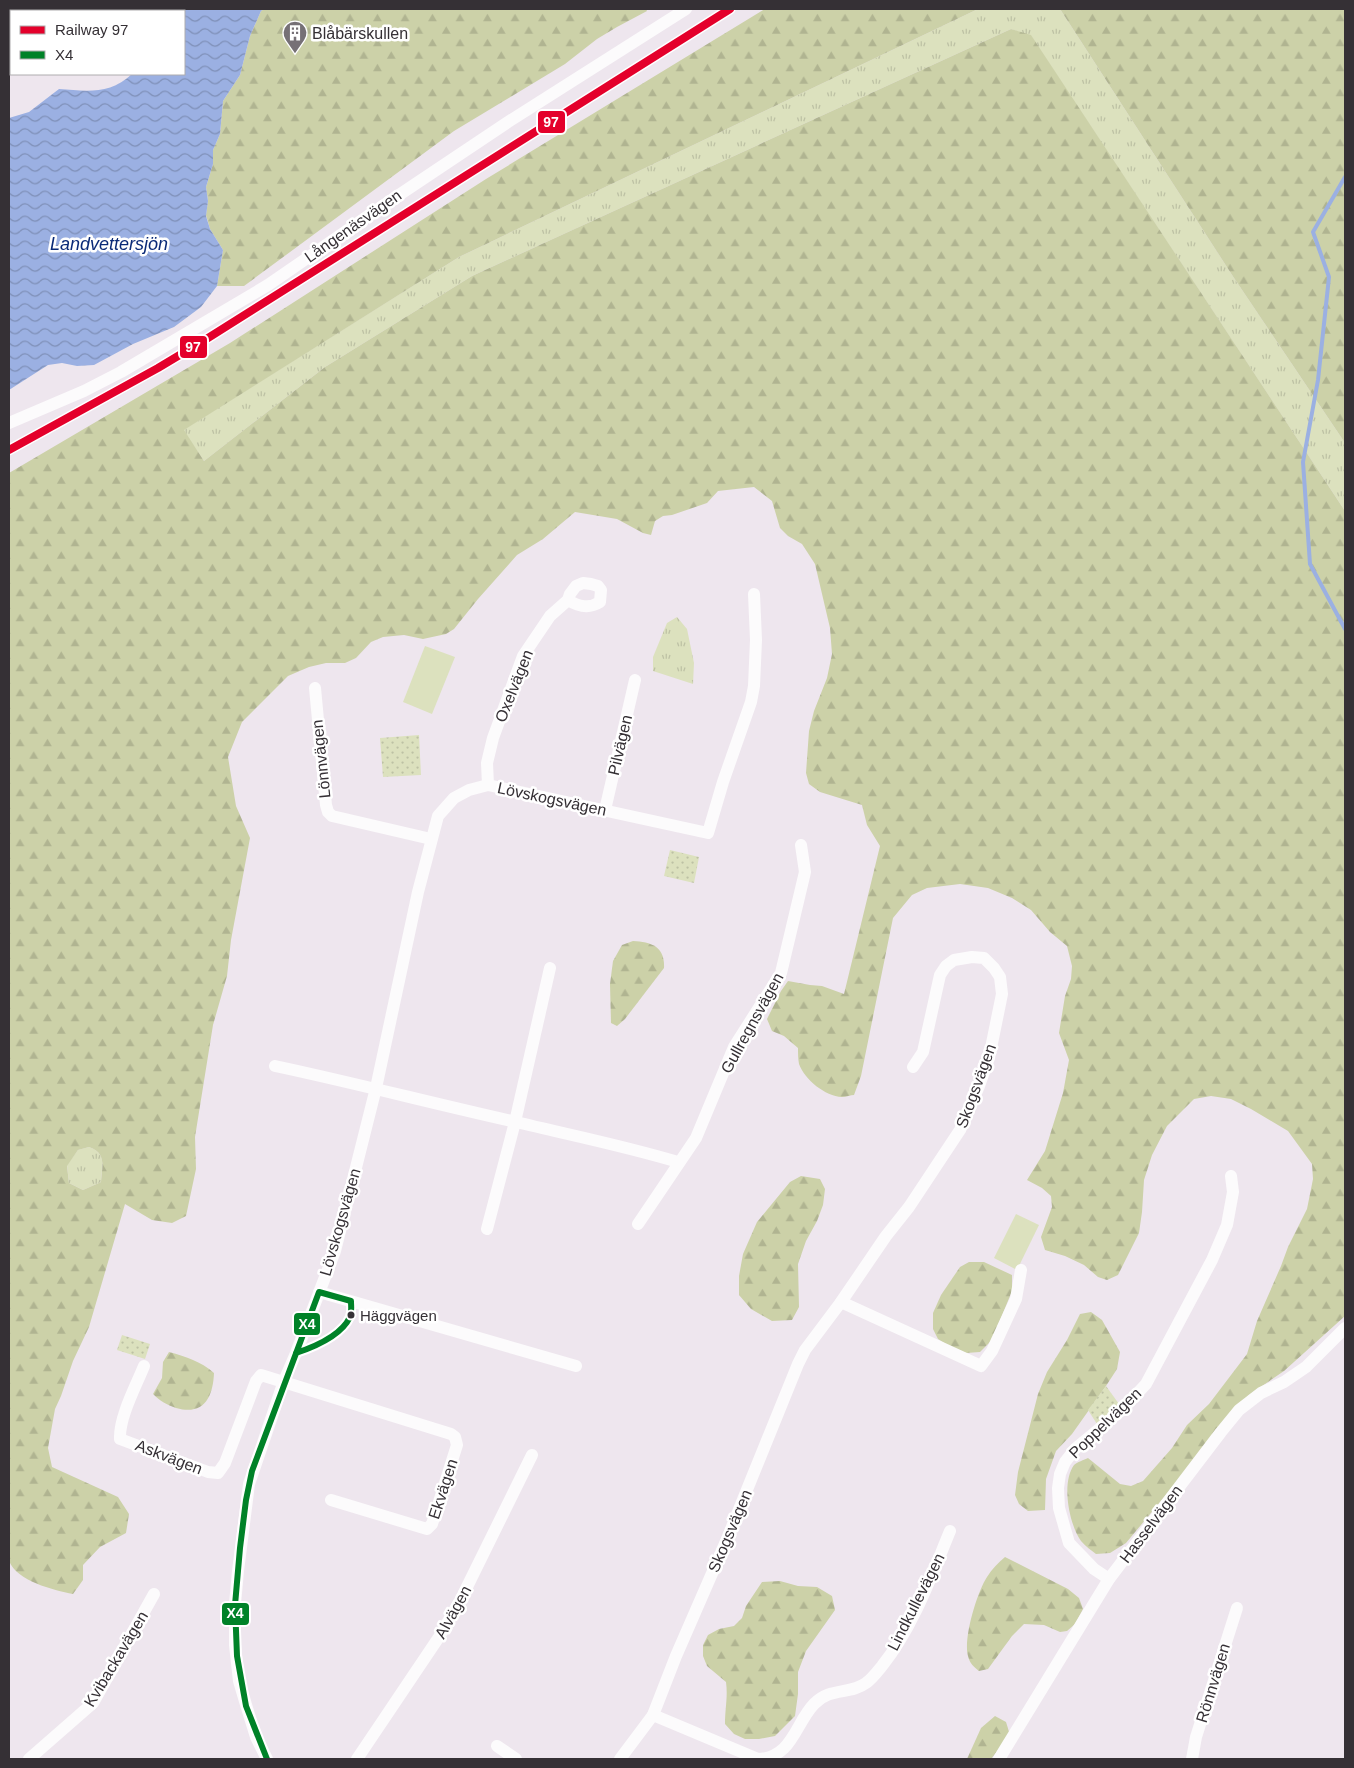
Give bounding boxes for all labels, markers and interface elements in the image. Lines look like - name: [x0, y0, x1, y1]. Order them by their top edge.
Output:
- legend: [10, 10, 185, 75]
- building icon: Blåbärskullen: [282, 20, 308, 54]
- text: Railway 97: [55, 21, 128, 38]
- place label: Blåbärskullen: [312, 25, 408, 42]
- text: X4: [55, 46, 73, 63]
- line badge: 97: [537, 110, 566, 134]
- text: 97: [543, 114, 559, 130]
- street label: Långenäsvägen: [301, 186, 405, 266]
- water label: Landvettersjön: [50, 234, 168, 254]
- line badge: 97: [179, 335, 208, 359]
- text: 97: [185, 339, 201, 355]
- street label: Oxelvägen: [492, 647, 536, 725]
- street label: Pilvägen: [605, 713, 635, 777]
- street label: Lönnvägen: [308, 719, 334, 799]
- street label: Lövskogsvägen: [496, 779, 608, 819]
- street label: Gullregnsvägen: [717, 970, 787, 1076]
- street label: Skogsvägen: [953, 1042, 999, 1130]
- street label: Lövskogsvägen: [317, 1166, 363, 1278]
- place label: Häggvägen: [360, 1307, 437, 1324]
- marker: Häggvägen: [346, 1310, 356, 1320]
- line badge: X4: [293, 1312, 321, 1336]
- text: X4: [298, 1316, 316, 1332]
- street label: Poppelvägen: [1065, 1384, 1145, 1462]
- street label: Askvägen: [133, 1436, 205, 1478]
- street label: Ekvägen: [425, 1457, 461, 1521]
- street label: Hasselvägen: [1116, 1482, 1186, 1566]
- street label: Skogsvägen: [705, 1487, 755, 1575]
- street label: Lindkullevägen: [884, 1551, 948, 1653]
- street label: Alvägen: [432, 1583, 474, 1641]
- line badge: X4: [221, 1602, 250, 1626]
- text: X4: [226, 1605, 244, 1621]
- street label: Kvibackavägen: [81, 1608, 151, 1710]
- street label: Rönnvägen: [1193, 1641, 1233, 1725]

